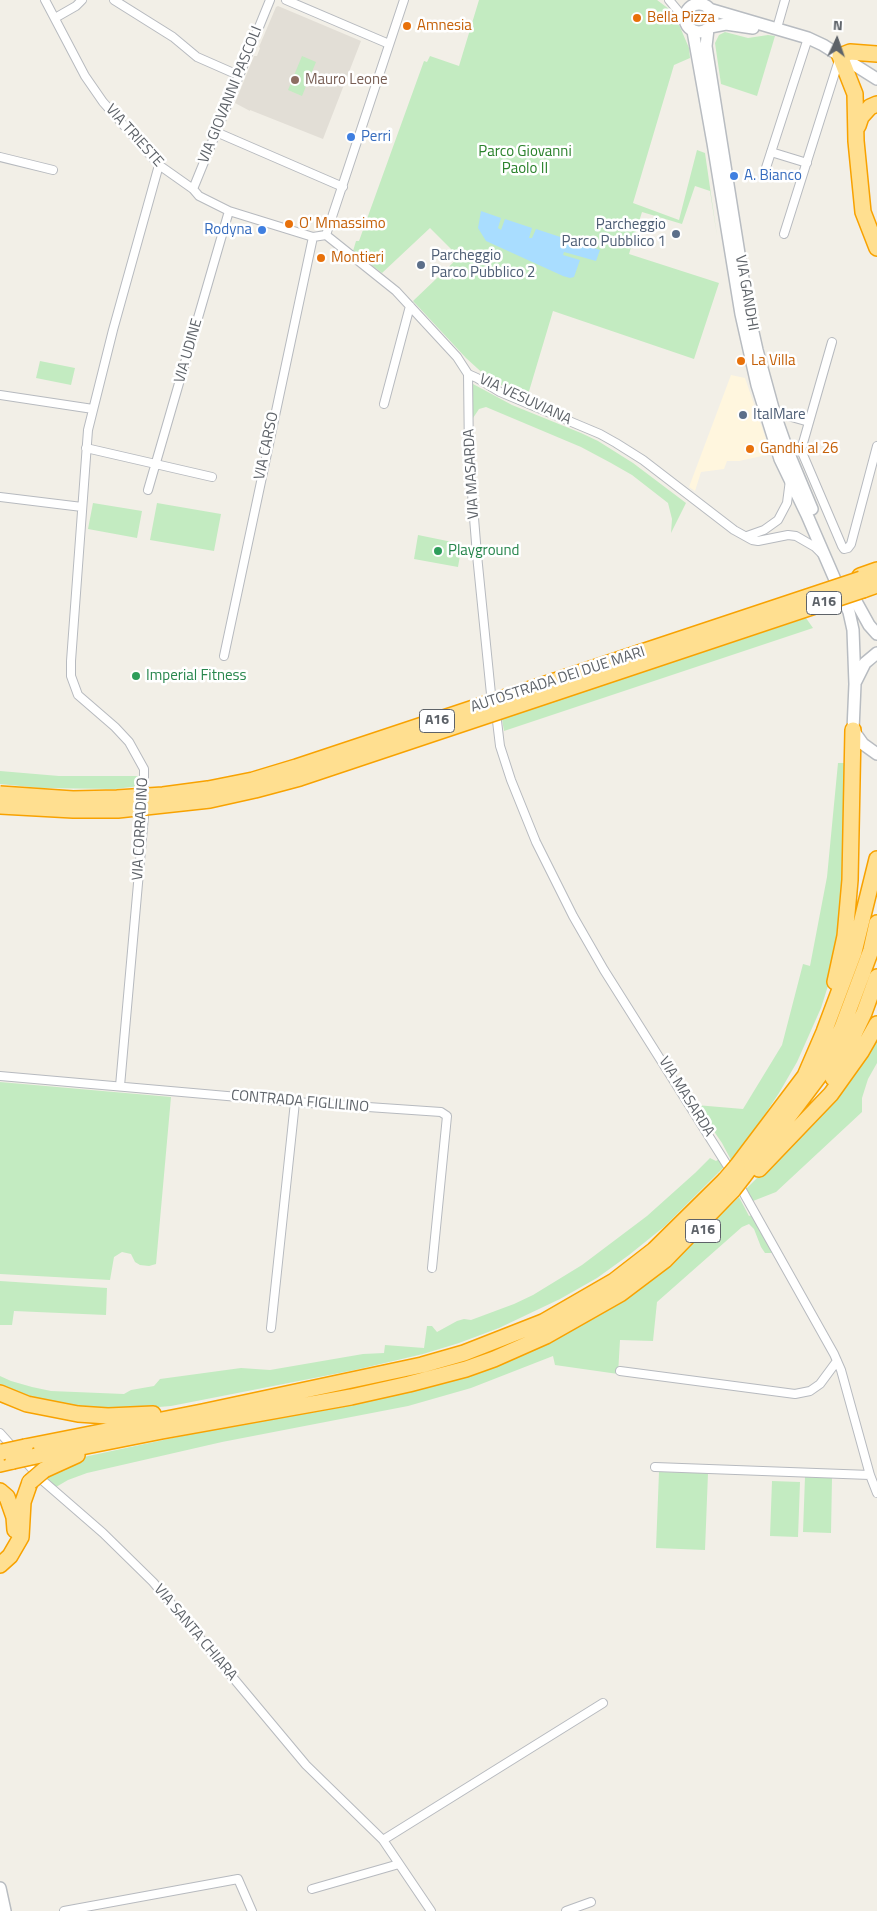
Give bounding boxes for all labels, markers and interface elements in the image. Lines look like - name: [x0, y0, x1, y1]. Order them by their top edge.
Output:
- place label: Bella Pizza: [647, 9, 715, 27]
- marker: Bella Pizza: [631, 12, 643, 24]
- text: N: [832, 14, 843, 35]
- north arrow: [812, 15, 862, 65]
- place label: Amnesia: [417, 17, 472, 35]
- marker: Amnesia: [401, 20, 413, 32]
- street label: VIA GIOVANNI PASCOLI: [195, 24, 267, 166]
- place label: Mauro Leone: [305, 71, 388, 89]
- marker: Mauro Leone: [289, 74, 301, 86]
- street label: VIA TRIESTE: [101, 101, 167, 171]
- place label: Perri: [361, 128, 391, 146]
- marker: Perri: [345, 131, 357, 143]
- park label: Parco Giovanni Paolo II: [478, 143, 572, 178]
- place label: A. Bianco: [744, 167, 802, 185]
- marker: A. Bianco: [728, 170, 740, 182]
- place label: O' Mmassimo: [299, 215, 386, 233]
- place label: Parcheggio Parco Pubblico 1: [561, 216, 666, 251]
- marker: O' Mmassimo: [283, 218, 295, 230]
- place label: Rodyna: [204, 221, 252, 239]
- marker: Rodyna: [256, 224, 268, 236]
- marker: Parcheggio Parco Pubblico 1: [670, 228, 682, 240]
- place label: Parcheggio Parco Pubblico 2: [431, 247, 536, 282]
- place label: Montieri: [331, 249, 384, 267]
- marker: Montieri: [315, 252, 327, 264]
- street label: VIA GANDHI: [730, 254, 762, 332]
- marker: Parcheggio Parco Pubblico 2: [415, 259, 427, 271]
- street label: VIA UDINE: [171, 317, 207, 385]
- place label: La Villa: [751, 352, 795, 370]
- marker: La Villa: [735, 355, 747, 367]
- street label: VIA VESUVIANA: [476, 371, 574, 429]
- place label: ItalMare: [753, 406, 806, 424]
- marker: ItalMare: [737, 409, 749, 421]
- street label: VIA CARSO: [251, 410, 283, 482]
- street label: VIA MASARDA: [461, 428, 483, 520]
- place label: Gandhi al 26: [760, 440, 838, 458]
- marker: Gandhi al 26: [744, 443, 756, 455]
- place label: Playground: [448, 542, 520, 560]
- marker: Playground: [432, 545, 444, 557]
- road number: A16: [806, 592, 842, 614]
- street label: AUTOSTRADA DEI DUE MARI: [469, 643, 647, 717]
- place label: Imperial Fitness: [146, 667, 246, 685]
- marker: Imperial Fitness: [130, 670, 142, 682]
- road number: A16: [420, 709, 454, 732]
- street label: VIA CORRADINO: [129, 777, 153, 881]
- street label: VIA MASARDA: [654, 1054, 718, 1140]
- street label: CONTRADA FIGLILINO: [230, 1087, 370, 1117]
- road number: A16: [686, 1220, 720, 1242]
- street label: VIA SANTA CHIARA: [149, 1581, 241, 1685]

